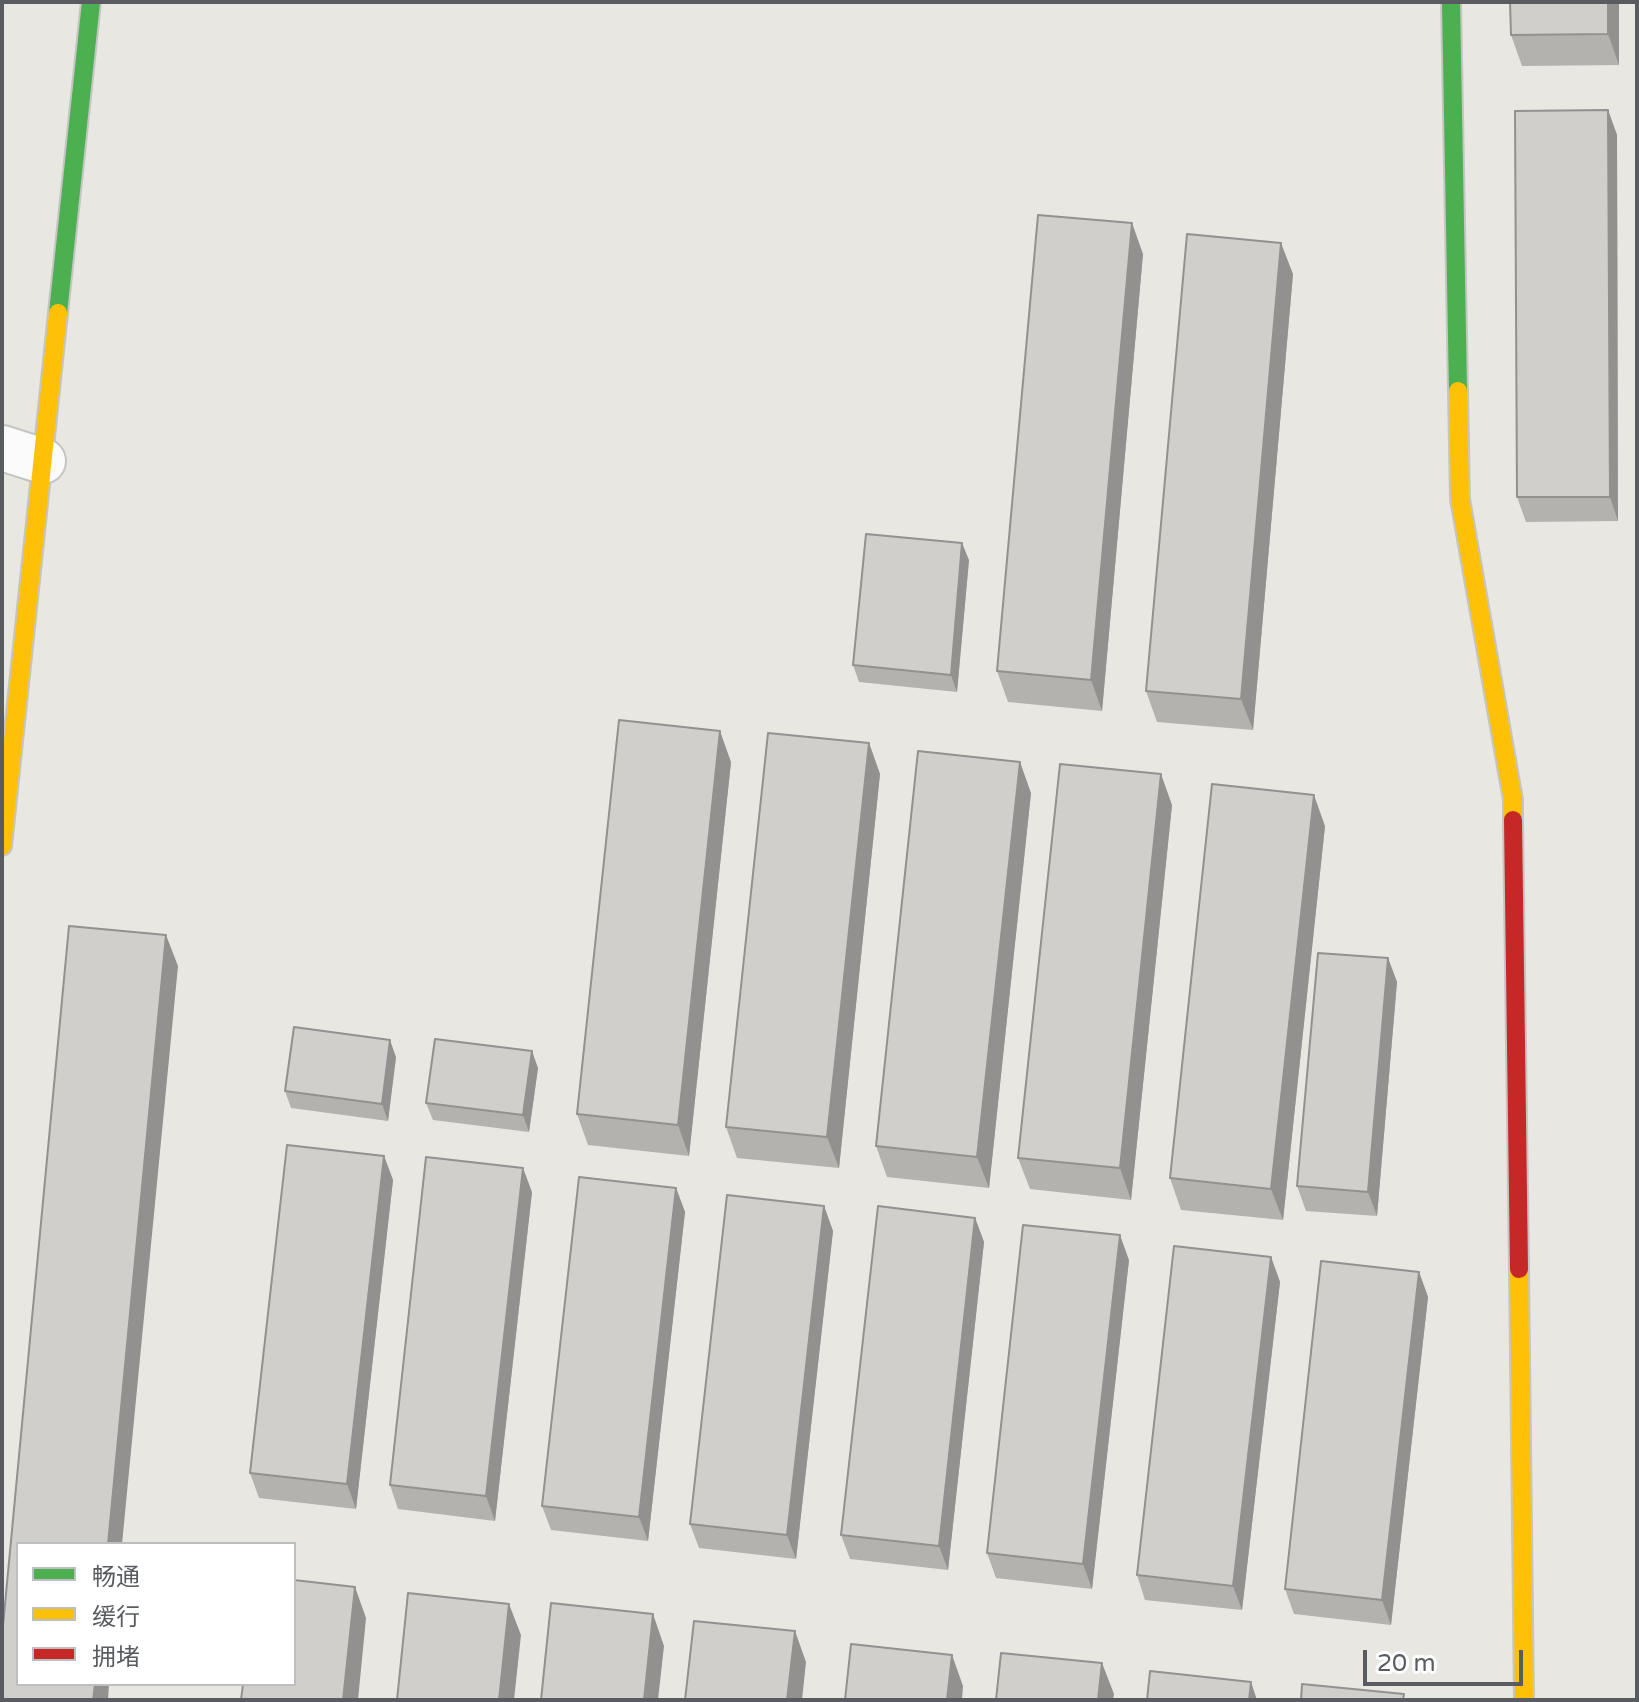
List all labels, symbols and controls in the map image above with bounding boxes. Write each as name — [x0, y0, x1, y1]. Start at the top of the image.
legend — [16, 1542, 296, 1686]
text: 畅通 — [92, 1563, 140, 1592]
text: 缓行 — [92, 1603, 140, 1632]
scale bar — [1367, 1634, 1527, 1684]
text: 拥堵 — [92, 1643, 140, 1672]
text: 20 m — [1377, 1649, 1435, 1678]

